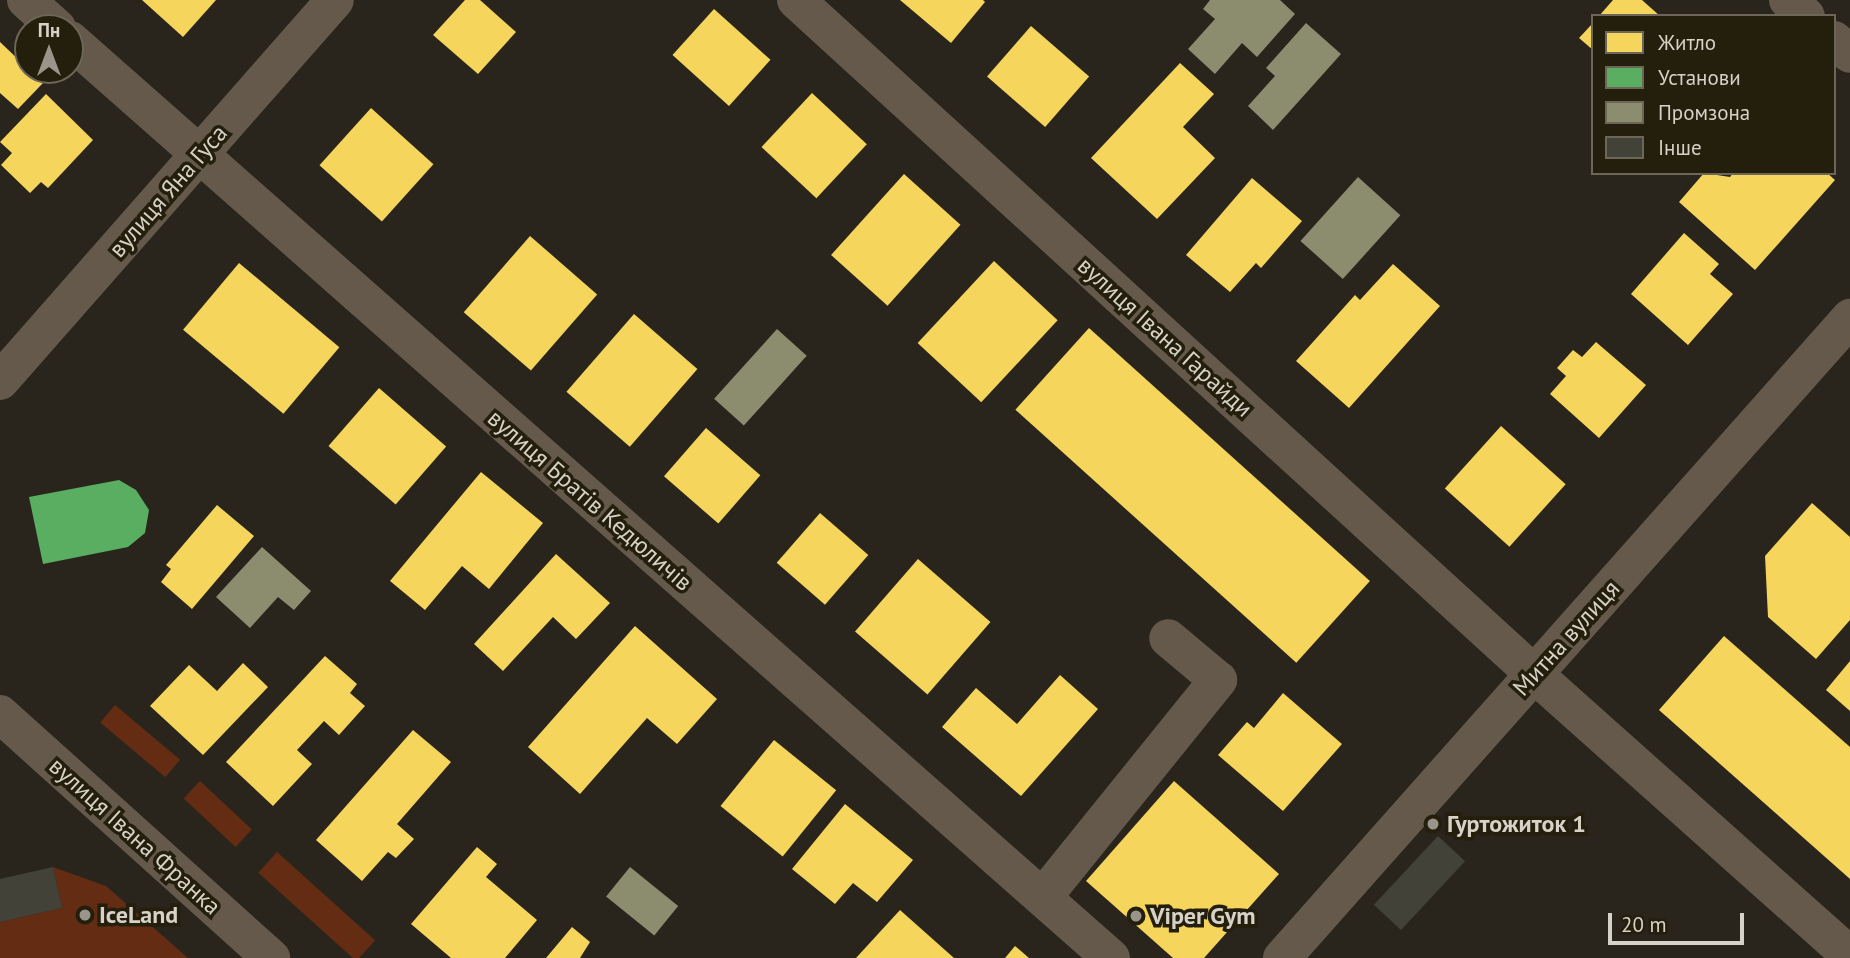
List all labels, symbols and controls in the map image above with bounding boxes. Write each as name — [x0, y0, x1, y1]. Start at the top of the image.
north arrow — [14, 14, 84, 84]
legend — [1591, 14, 1836, 175]
text: Пн — [38, 18, 60, 42]
text: Житло — [1658, 29, 1716, 56]
text: Установи — [1658, 64, 1741, 91]
text: Промзона — [1658, 99, 1750, 126]
street label: вулиця Яна Гуса — [103, 119, 233, 263]
text: Інше — [1658, 134, 1702, 161]
street label: вулиця Івана Гарайди — [1072, 251, 1258, 423]
street label: вулиця Братів Кедюличів — [482, 403, 698, 597]
street label: Митна вулиця — [1507, 574, 1625, 702]
street label: вулиця Івана Франка — [43, 751, 227, 921]
place label: Гуртожиток 1 — [1447, 810, 1586, 838]
marker: Гуртожиток 1 — [1425, 816, 1441, 832]
scale bar — [1612, 898, 1748, 942]
place label: IceLand — [99, 901, 178, 929]
place label: Viper Gym — [1150, 902, 1256, 930]
marker: IceLand — [77, 907, 93, 923]
marker: Viper Gym — [1128, 908, 1144, 924]
text: 20 m — [1621, 911, 1667, 938]

